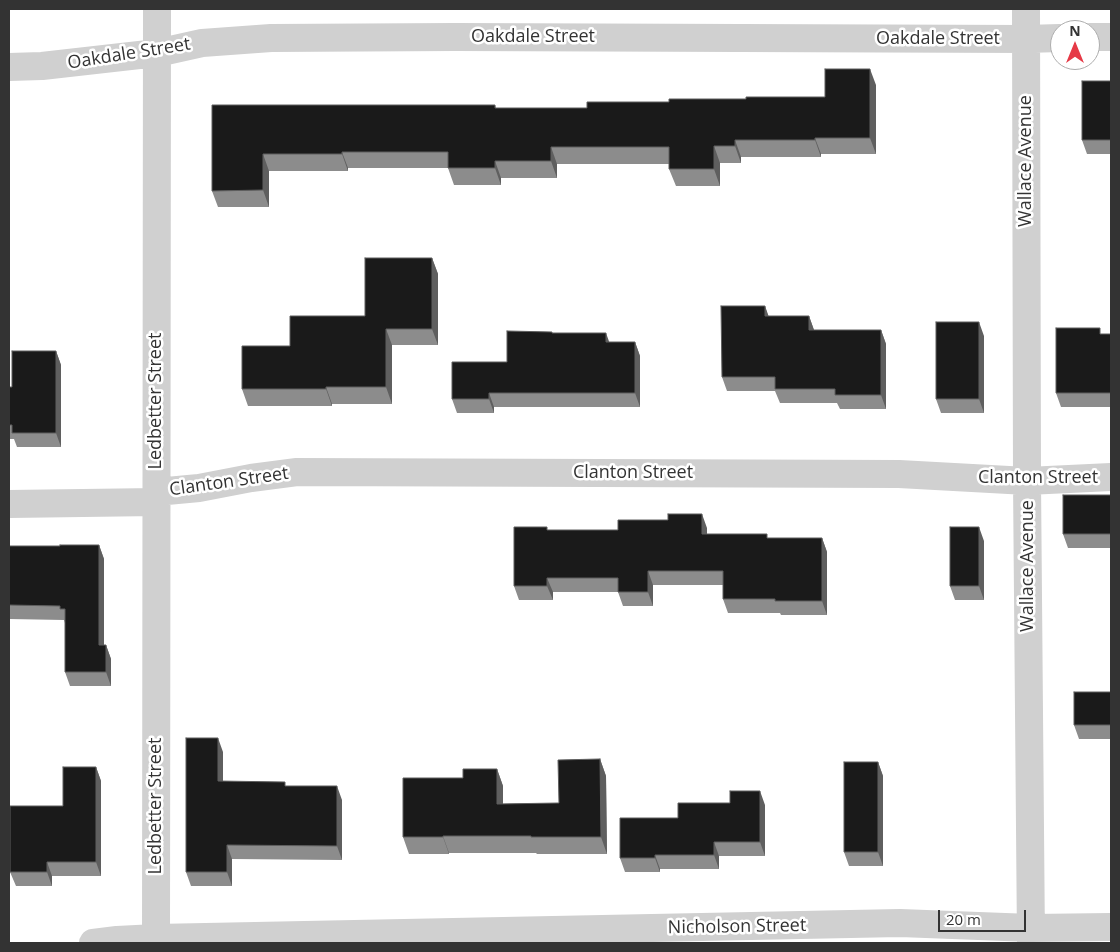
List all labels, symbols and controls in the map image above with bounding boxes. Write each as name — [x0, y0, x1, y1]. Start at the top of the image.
north arrow — [1050, 20, 1100, 70]
text: N — [1069, 21, 1081, 40]
street label: Oakdale Street — [471, 26, 595, 48]
street label: Oakdale Street — [876, 28, 1000, 50]
street label: Oakdale Street — [66, 34, 192, 74]
street label: Wallace Avenue — [1015, 95, 1037, 227]
street label: Ledbetter Street — [145, 333, 167, 469]
street label: Clanton Street — [573, 462, 693, 484]
street label: Clanton Street — [168, 463, 290, 501]
street label: Clanton Street — [978, 467, 1098, 489]
street label: Wallace Avenue — [1017, 500, 1039, 632]
street label: Ledbetter Street — [145, 738, 167, 874]
scale bar — [940, 900, 1028, 932]
text: 20 m — [946, 909, 981, 929]
street label: Nicholson Street — [668, 915, 806, 939]

